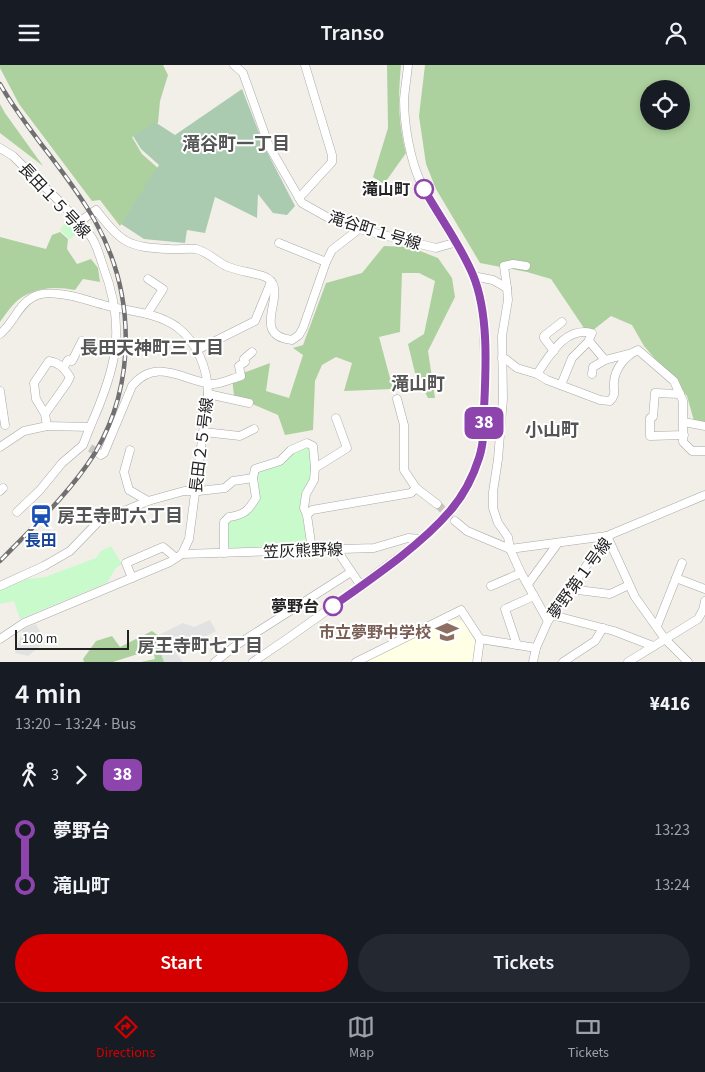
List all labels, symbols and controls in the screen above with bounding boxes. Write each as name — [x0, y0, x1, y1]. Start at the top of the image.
text: Transo — [321, 17, 384, 49]
icon: menu — [15, 19, 43, 47]
icon: person — [662, 19, 690, 47]
map controls — [640, 80, 690, 130]
button: locate — [640, 80, 690, 130]
district label: 滝谷町一丁目 — [182, 132, 290, 157]
street label: 長田１５号線 — [13, 158, 95, 243]
place label: 滝山町 — [362, 179, 410, 201]
marker: 滝山町 — [414, 179, 434, 199]
street label: 滝谷町１号線 — [326, 206, 424, 256]
district label: 長田天神町三丁目 — [80, 336, 224, 361]
district label: 滝山町 — [391, 372, 445, 397]
street label: 長田２５号線 — [185, 396, 219, 494]
line badge: 38 — [462, 407, 506, 439]
text: 38 — [474, 410, 494, 435]
district label: 小山町 — [525, 418, 579, 443]
station icon: 長田 — [28, 503, 54, 529]
district label: 房王寺町六丁目 — [57, 504, 183, 529]
place label: 長田 — [25, 530, 57, 552]
street label: 夢野第１号線 — [543, 533, 617, 624]
street label: 笠灰熊野線 — [263, 539, 343, 563]
place label: 夢野台 — [271, 596, 319, 618]
marker: 夢野台 — [323, 596, 343, 616]
school or university icon: 市立夢野中学校 — [434, 619, 460, 645]
place label: 市立夢野中学校 — [319, 622, 431, 644]
scale bar — [15, 627, 129, 650]
text: 100 m — [22, 629, 57, 649]
district label: 房王寺町七丁目 — [137, 634, 263, 659]
text: 4 min — [15, 674, 82, 714]
text: ¥416 — [650, 691, 690, 718]
text: 13:20 – 13:24 · Bus — [15, 713, 136, 735]
icon: walk — [15, 761, 43, 789]
icon: forward — [67, 761, 95, 789]
text: 38 — [113, 762, 132, 787]
text: 3 — [51, 764, 59, 786]
text: 夢野台 — [53, 818, 110, 845]
text: 13:23 — [654, 819, 690, 841]
text: 滝山町 — [53, 873, 110, 900]
text: 13:24 — [654, 874, 690, 896]
button: Start — [15, 934, 348, 992]
button: Tickets — [358, 934, 690, 992]
tab: Directions — [96, 1013, 155, 1063]
tab: Map — [347, 1013, 375, 1063]
tab: Tickets — [568, 1013, 609, 1063]

